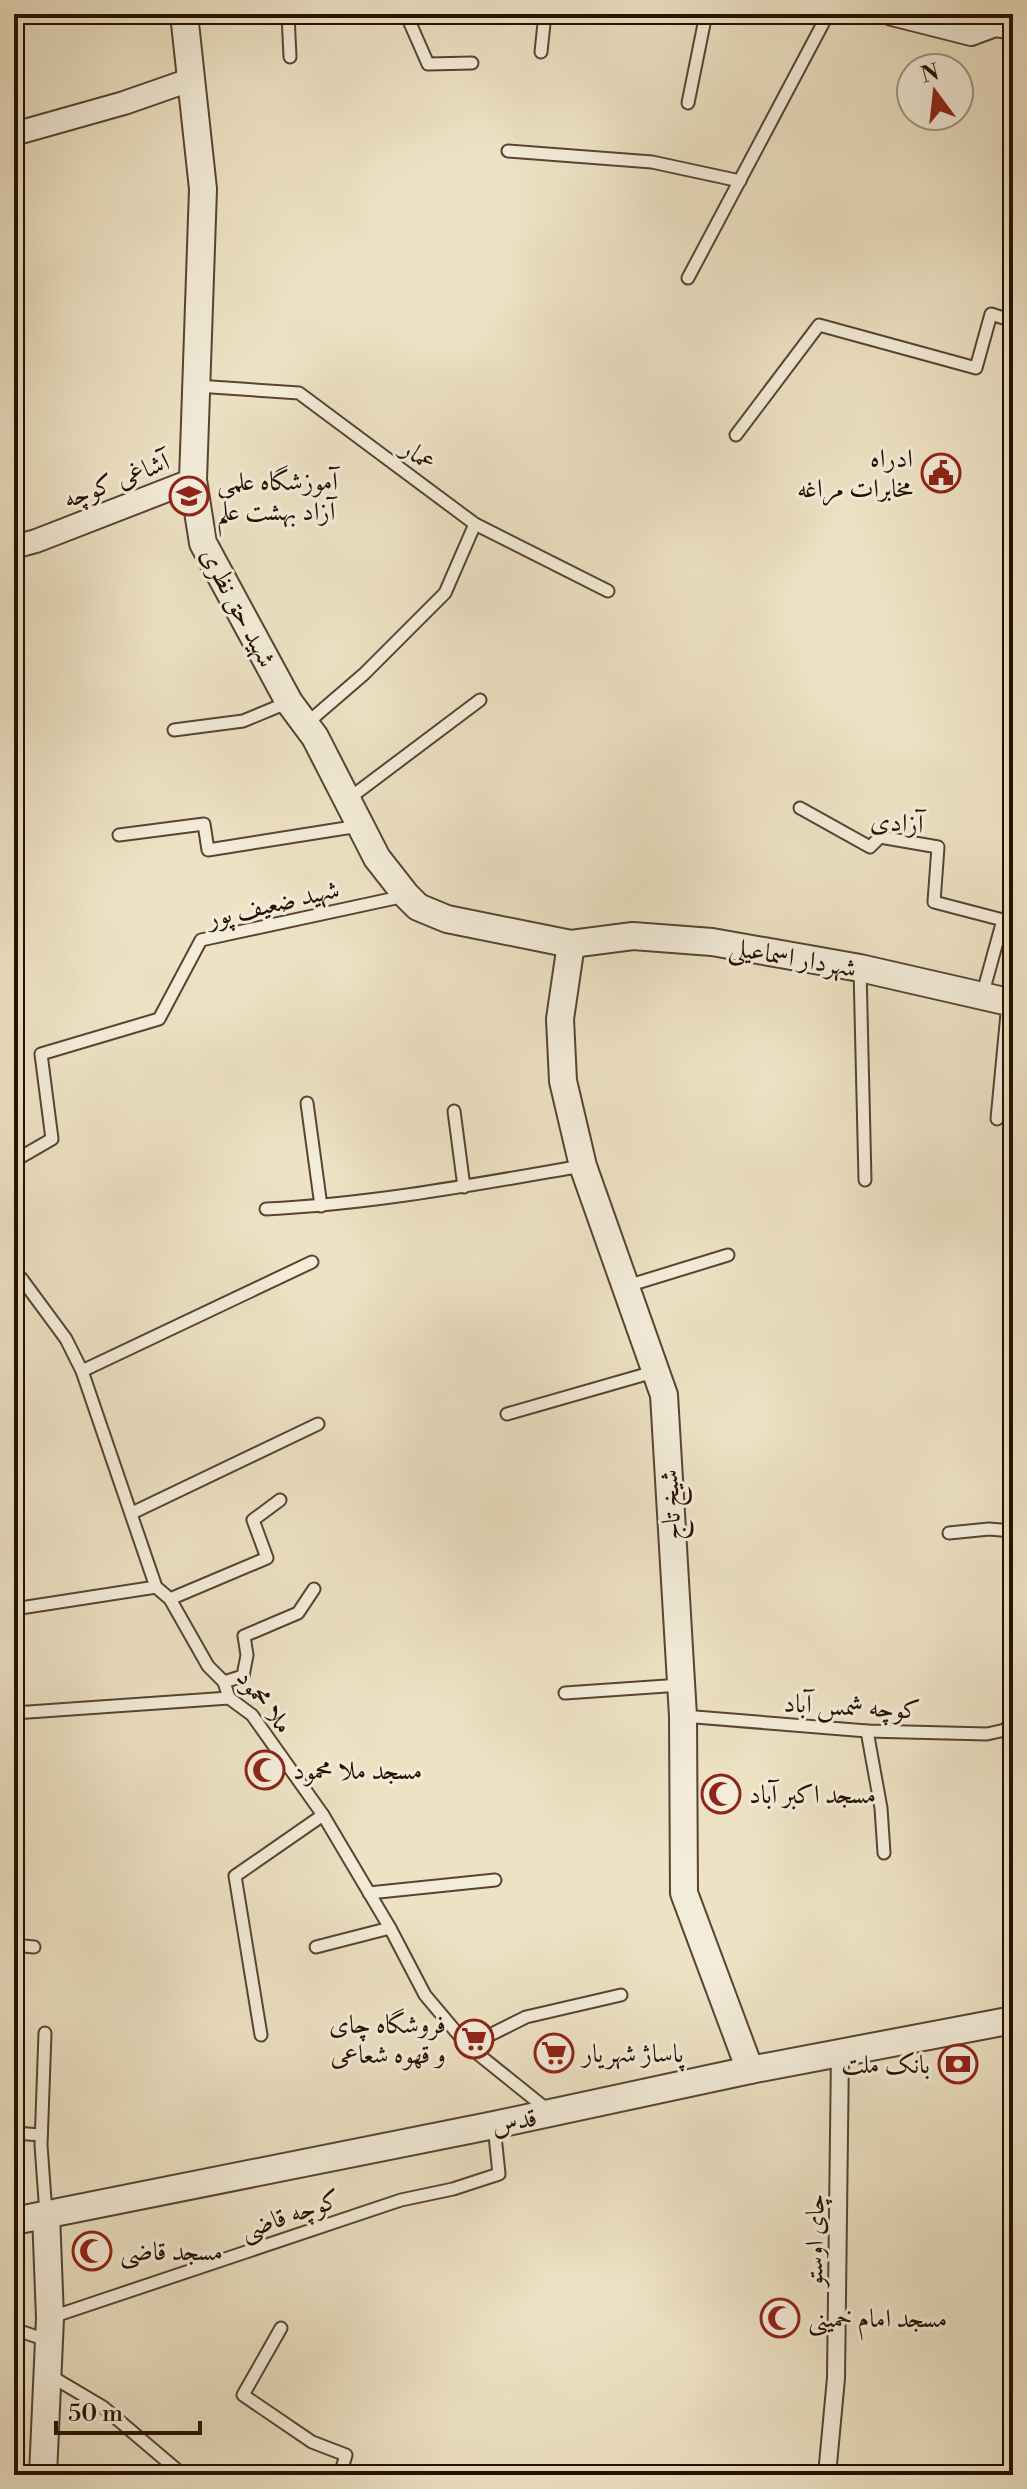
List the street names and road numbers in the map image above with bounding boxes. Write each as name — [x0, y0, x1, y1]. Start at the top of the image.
street label: عمار — [393, 431, 442, 479]
street label: آشاغی کوچه — [59, 445, 177, 517]
street label: شهید حق نظری — [193, 542, 283, 673]
street label: آزادی — [869, 805, 927, 841]
street label: شهید ضعیف پور — [201, 873, 343, 937]
street label: شهردار اسماعیلی — [726, 931, 859, 987]
street label: شیخ تاج — [653, 1468, 696, 1541]
street label: ملا محمود — [229, 1663, 299, 1740]
street label: کوچه شمس آباد — [783, 1687, 921, 1728]
street label: قدس — [489, 2102, 540, 2142]
street label: کوچه قاضی — [236, 2183, 345, 2249]
street label: چای اوستو — [798, 2193, 833, 2290]

